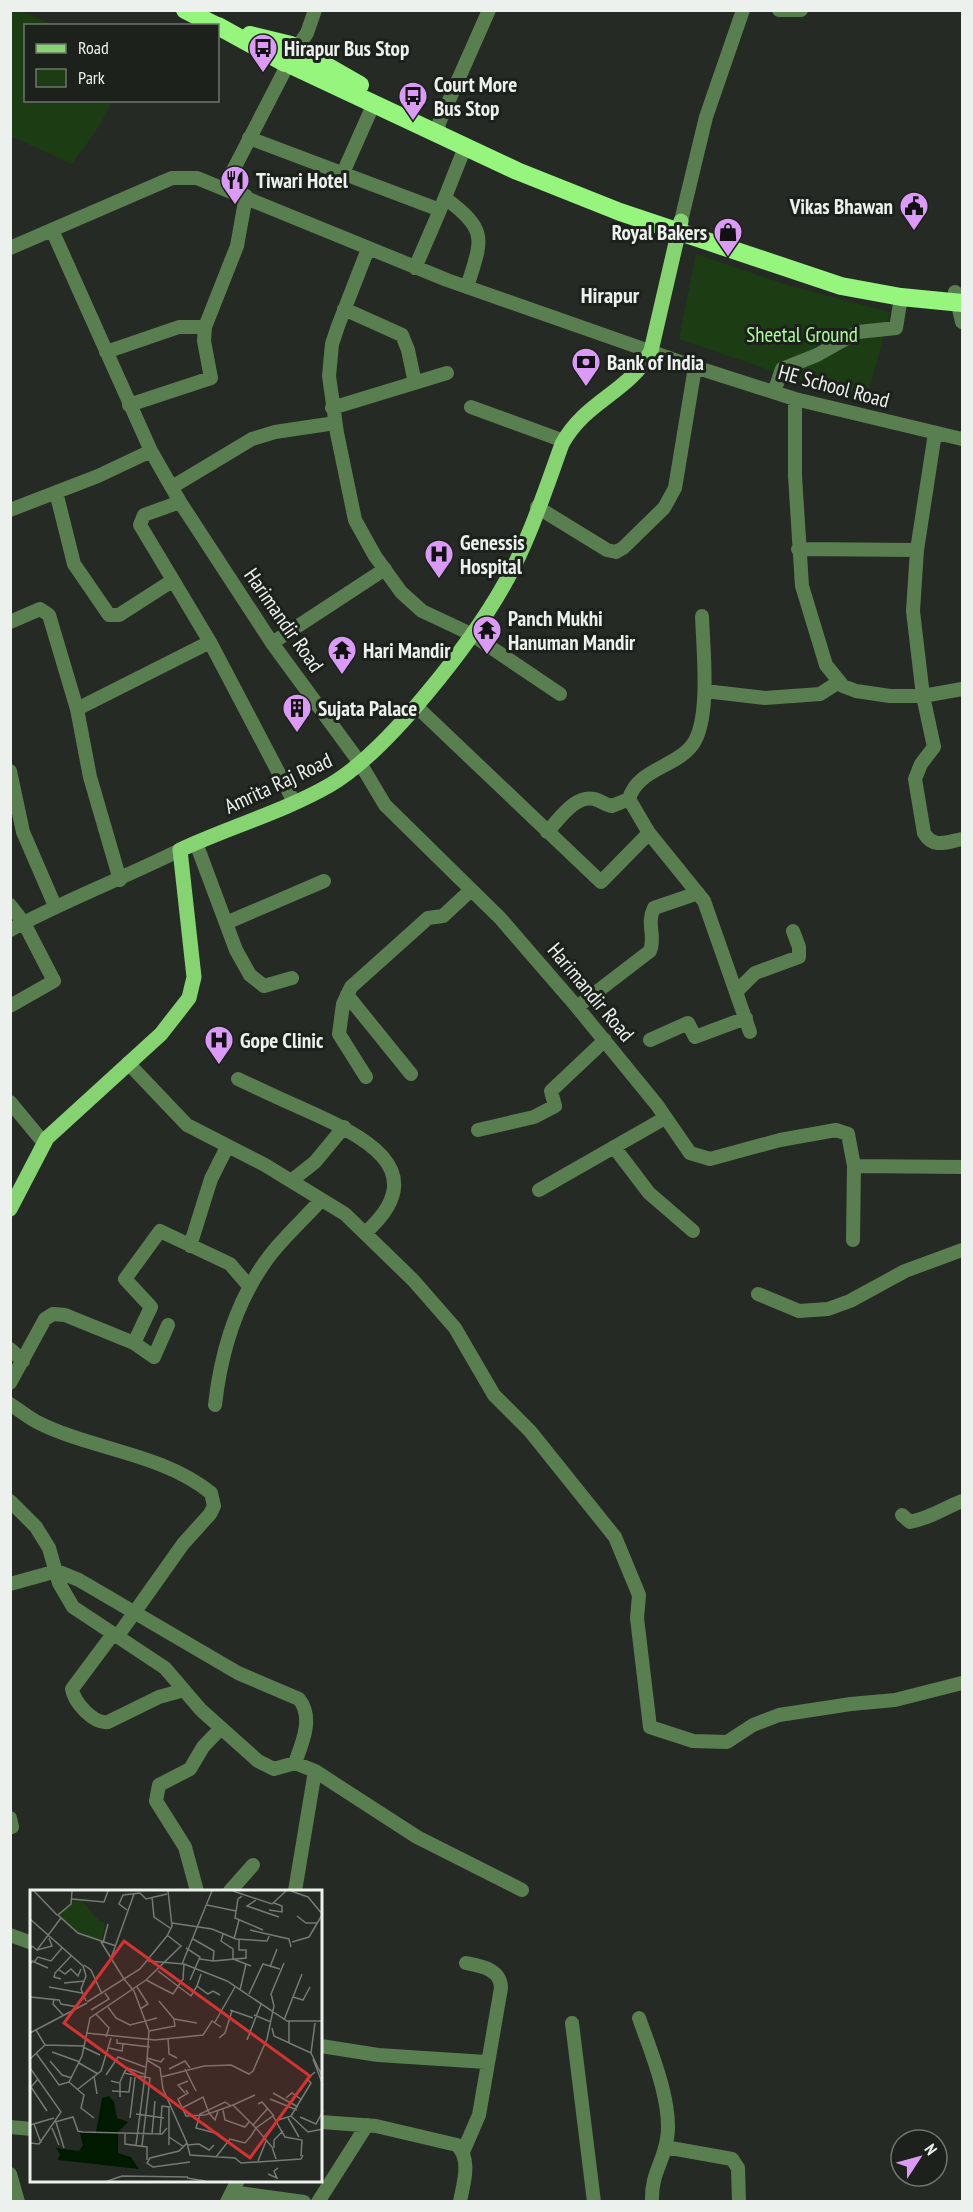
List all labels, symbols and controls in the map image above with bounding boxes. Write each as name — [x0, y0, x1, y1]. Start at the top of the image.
legend — [24, 24, 219, 102]
bus stop icon: Hirapur Bus Stop — [247, 32, 279, 74]
place label: Hirapur Bus Stop — [284, 35, 409, 62]
text: Road — [78, 36, 109, 59]
text: Park — [78, 66, 105, 89]
place label: Court More Bus Stop — [434, 71, 517, 122]
bus stop icon: Court More Bus Stop — [397, 80, 429, 122]
restaurant icon: Tiwari Hotel — [219, 164, 251, 206]
place label: Tiwari Hotel — [256, 167, 349, 194]
public building icon: Vikas Bhawan — [898, 190, 930, 232]
place label: Vikas Bhawan — [789, 193, 893, 220]
shop icon: Royal Bakers — [712, 216, 744, 258]
place label: Royal Bakers — [612, 219, 707, 246]
district label: Hirapur — [581, 281, 640, 309]
park label: Sheetal Ground — [746, 321, 858, 348]
bank icon: Bank of India — [570, 346, 602, 388]
place label: Bank of India — [607, 349, 704, 376]
street label: HE School Road — [776, 358, 892, 414]
place label: Genessis Hospital — [460, 529, 525, 580]
hospital icon: Genessis Hospital — [423, 538, 455, 580]
street label: Harimandir Road — [238, 563, 330, 677]
place label: Panch Mukhi Hanuman Mandir — [508, 605, 636, 656]
temple icon: Panch Mukhi Hanuman Mandir — [471, 614, 503, 656]
temple icon: Hari Mandir — [326, 634, 358, 676]
place label: Hari Mandir — [363, 637, 451, 664]
building icon: Sujata Palace — [281, 692, 313, 734]
place label: Sujata Palace — [318, 695, 417, 722]
street label: Amrita Raj Road — [220, 746, 336, 820]
street label: Harimandir Road — [542, 937, 640, 1047]
hospital icon: Gope Clinic — [203, 1024, 235, 1066]
place label: Gope Clinic — [240, 1027, 324, 1054]
inset map — [30, 1890, 322, 2182]
north arrow — [889, 2128, 949, 2188]
text: N — [921, 2140, 942, 2159]

